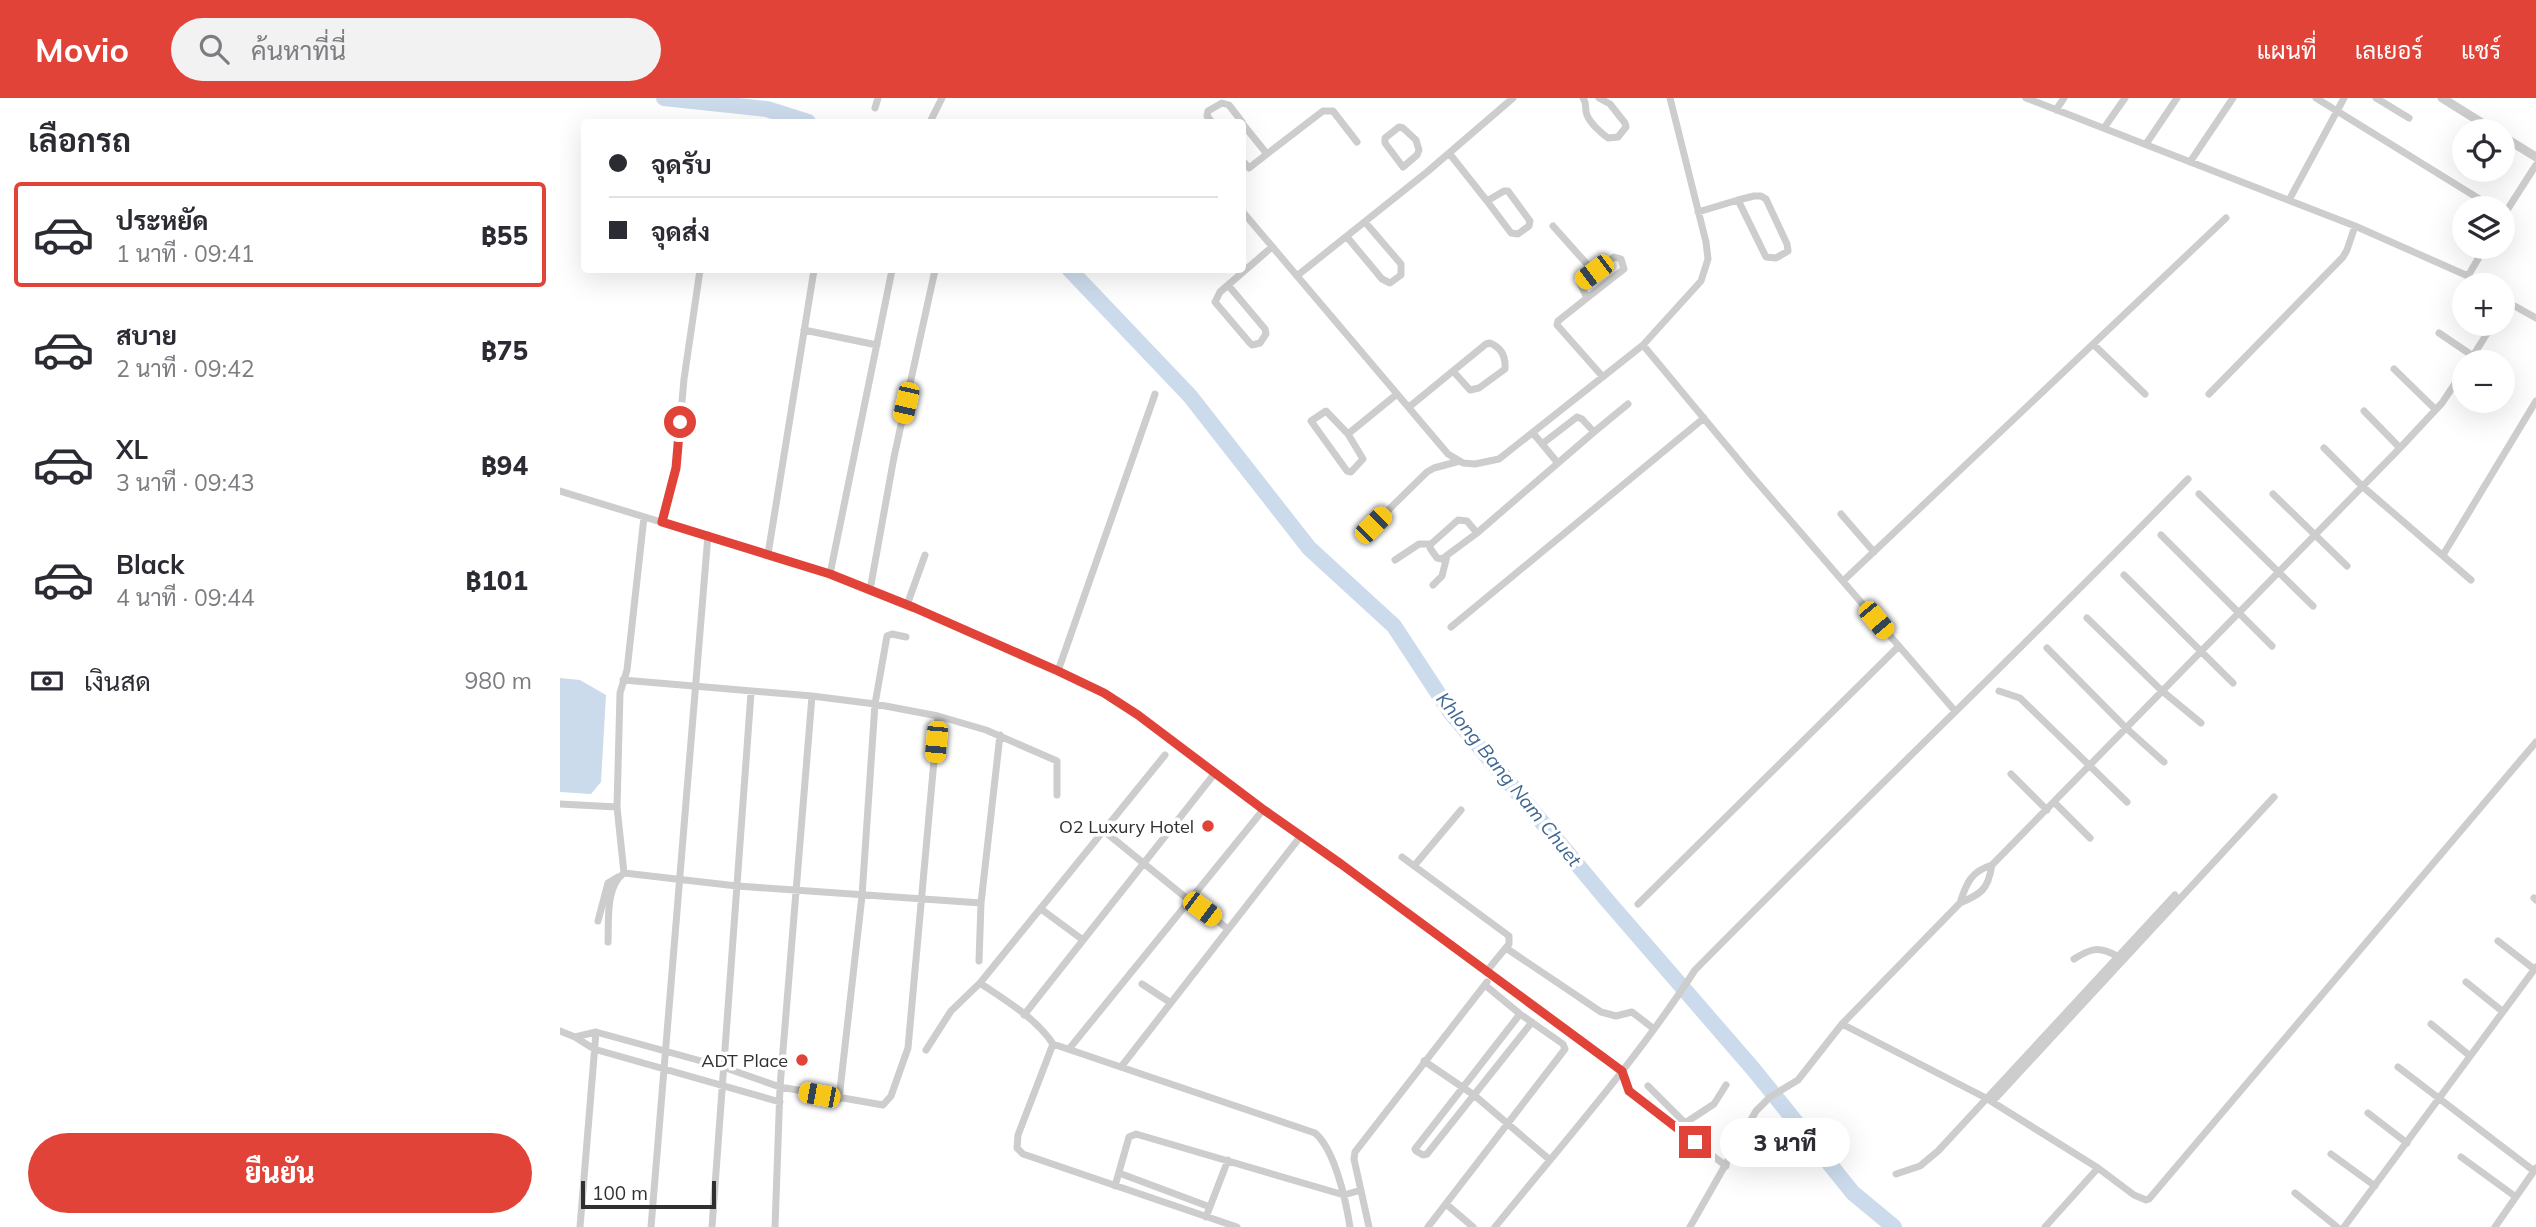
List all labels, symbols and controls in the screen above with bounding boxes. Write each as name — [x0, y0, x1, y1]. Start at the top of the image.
search box — [171, 18, 661, 81]
text: Movio — [35, 29, 129, 70]
icon: search — [195, 30, 233, 68]
text: ค้นหาที่นี่ — [251, 34, 346, 67]
text: แผนที่ — [2257, 35, 2317, 65]
text: เลเยอร์ — [2355, 35, 2423, 65]
text: แชร์ — [2461, 35, 2501, 65]
map controls — [2452, 119, 2515, 413]
button: locate — [2452, 119, 2515, 182]
text: เลือกรถ — [28, 120, 131, 160]
text: จุดรับ — [651, 148, 712, 181]
button: layers — [2452, 196, 2515, 259]
icon: car — [32, 203, 95, 266]
text: ประหยัด — [116, 204, 209, 237]
text: จุดส่ง — [651, 215, 710, 248]
text: ฿55 — [481, 219, 528, 252]
text: 1 นาที · 09:41 — [116, 239, 254, 268]
car — [1571, 251, 1618, 293]
button: + — [2452, 273, 2515, 336]
icon: car — [32, 318, 95, 381]
text: สบาย — [116, 319, 177, 352]
text: ฿75 — [481, 334, 528, 367]
button: − — [2452, 350, 2515, 413]
text: 2 นาที · 09:42 — [116, 354, 254, 383]
car — [892, 380, 921, 426]
route start — [664, 406, 696, 438]
icon: car — [32, 433, 95, 496]
text: XL — [116, 433, 148, 466]
text: ฿94 — [481, 449, 528, 482]
text: 3 นาที · 09:43 — [116, 468, 254, 497]
car — [1351, 503, 1396, 547]
icon: car — [32, 548, 95, 611]
text: Black — [116, 548, 184, 581]
text: ฿101 — [465, 564, 528, 597]
text: 4 นาที · 09:44 — [116, 583, 254, 612]
car — [1855, 597, 1898, 643]
icon: cash — [28, 662, 66, 700]
text: เงินสด — [84, 665, 151, 698]
text: 980 m — [464, 666, 532, 695]
water label: Khlong Bang Nam Chuet — [1431, 687, 1588, 872]
car — [924, 720, 949, 764]
place label: O2 Luxury Hotel — [1059, 815, 1194, 838]
marker: O2 Luxury Hotel — [1200, 818, 1216, 834]
car — [1179, 888, 1226, 930]
place label: ADT Place — [701, 1049, 788, 1072]
marker: ADT Place — [794, 1052, 810, 1068]
car — [797, 1081, 842, 1109]
callout: 3 นาที — [1720, 1118, 1849, 1166]
route end — [1679, 1126, 1711, 1158]
text: 3 นาที — [1754, 1128, 1817, 1157]
button: ยืนยัน — [28, 1133, 532, 1213]
scale bar — [581, 1178, 716, 1210]
text: 100 m — [592, 1181, 648, 1205]

